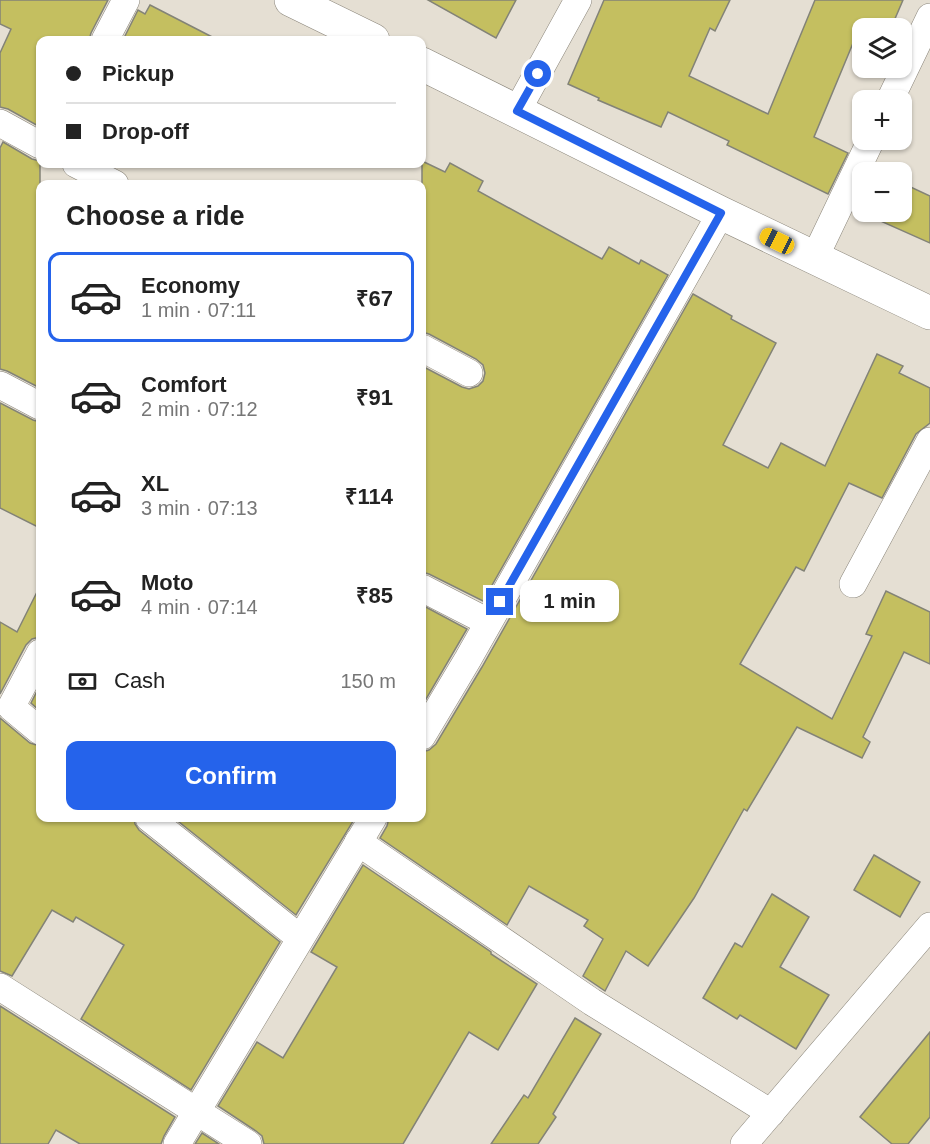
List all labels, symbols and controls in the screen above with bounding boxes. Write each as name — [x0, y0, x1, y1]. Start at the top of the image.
map controls — [852, 18, 912, 222]
button: layers — [852, 18, 912, 78]
route start — [524, 60, 551, 87]
text: Pickup — [102, 61, 174, 86]
button: + — [852, 90, 912, 150]
text: Drop-off — [102, 119, 189, 144]
button: − — [852, 162, 912, 222]
text: Choose a ride — [66, 201, 245, 231]
car — [757, 225, 797, 257]
icon: car — [69, 270, 123, 324]
text: Economy — [141, 273, 240, 298]
text: ₹67 — [356, 286, 393, 311]
text: 1 min · 07:11 — [141, 299, 256, 321]
icon: car — [69, 369, 123, 423]
text: Comfort — [141, 372, 227, 397]
text: ₹91 — [356, 385, 393, 410]
text: 2 min · 07:12 — [141, 398, 258, 420]
icon: car — [69, 468, 123, 522]
text: XL — [141, 471, 169, 496]
text: ₹114 — [345, 484, 393, 509]
text: 3 min · 07:13 — [141, 497, 258, 519]
icon: car — [69, 567, 123, 621]
text: Moto — [141, 570, 194, 595]
callout: 1 min — [521, 581, 620, 623]
text: ₹85 — [356, 583, 393, 608]
route end — [486, 588, 513, 615]
text: 1 min — [543, 590, 596, 612]
text: 4 min · 07:14 — [141, 596, 258, 618]
icon: cash — [66, 665, 99, 698]
text: Cash — [114, 668, 165, 693]
text: 150 m — [340, 670, 396, 692]
button: Confirm — [66, 741, 396, 810]

